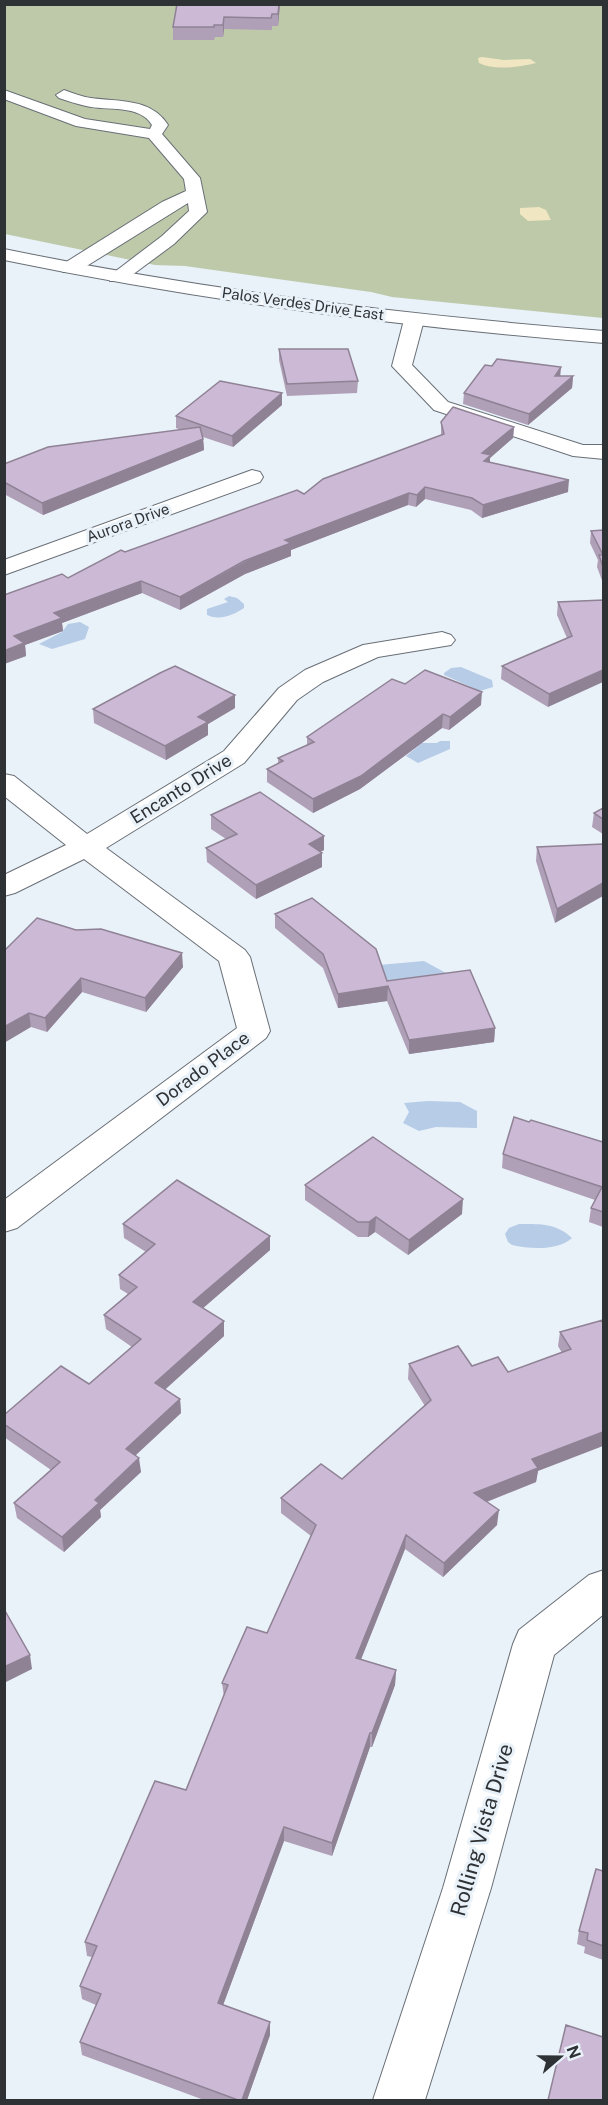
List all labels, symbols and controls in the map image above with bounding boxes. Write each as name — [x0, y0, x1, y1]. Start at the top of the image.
street label: Palos Verdes Drive East — [221, 284, 385, 323]
street label: Aurora Drive — [84, 500, 172, 545]
street label: Encanto Drive — [126, 749, 235, 828]
street label: Dorado Place — [152, 1027, 253, 1110]
street label: Rolling Vista Drive — [445, 1741, 518, 1919]
north arrow — [530, 2027, 590, 2087]
text: N — [563, 2043, 585, 2061]

